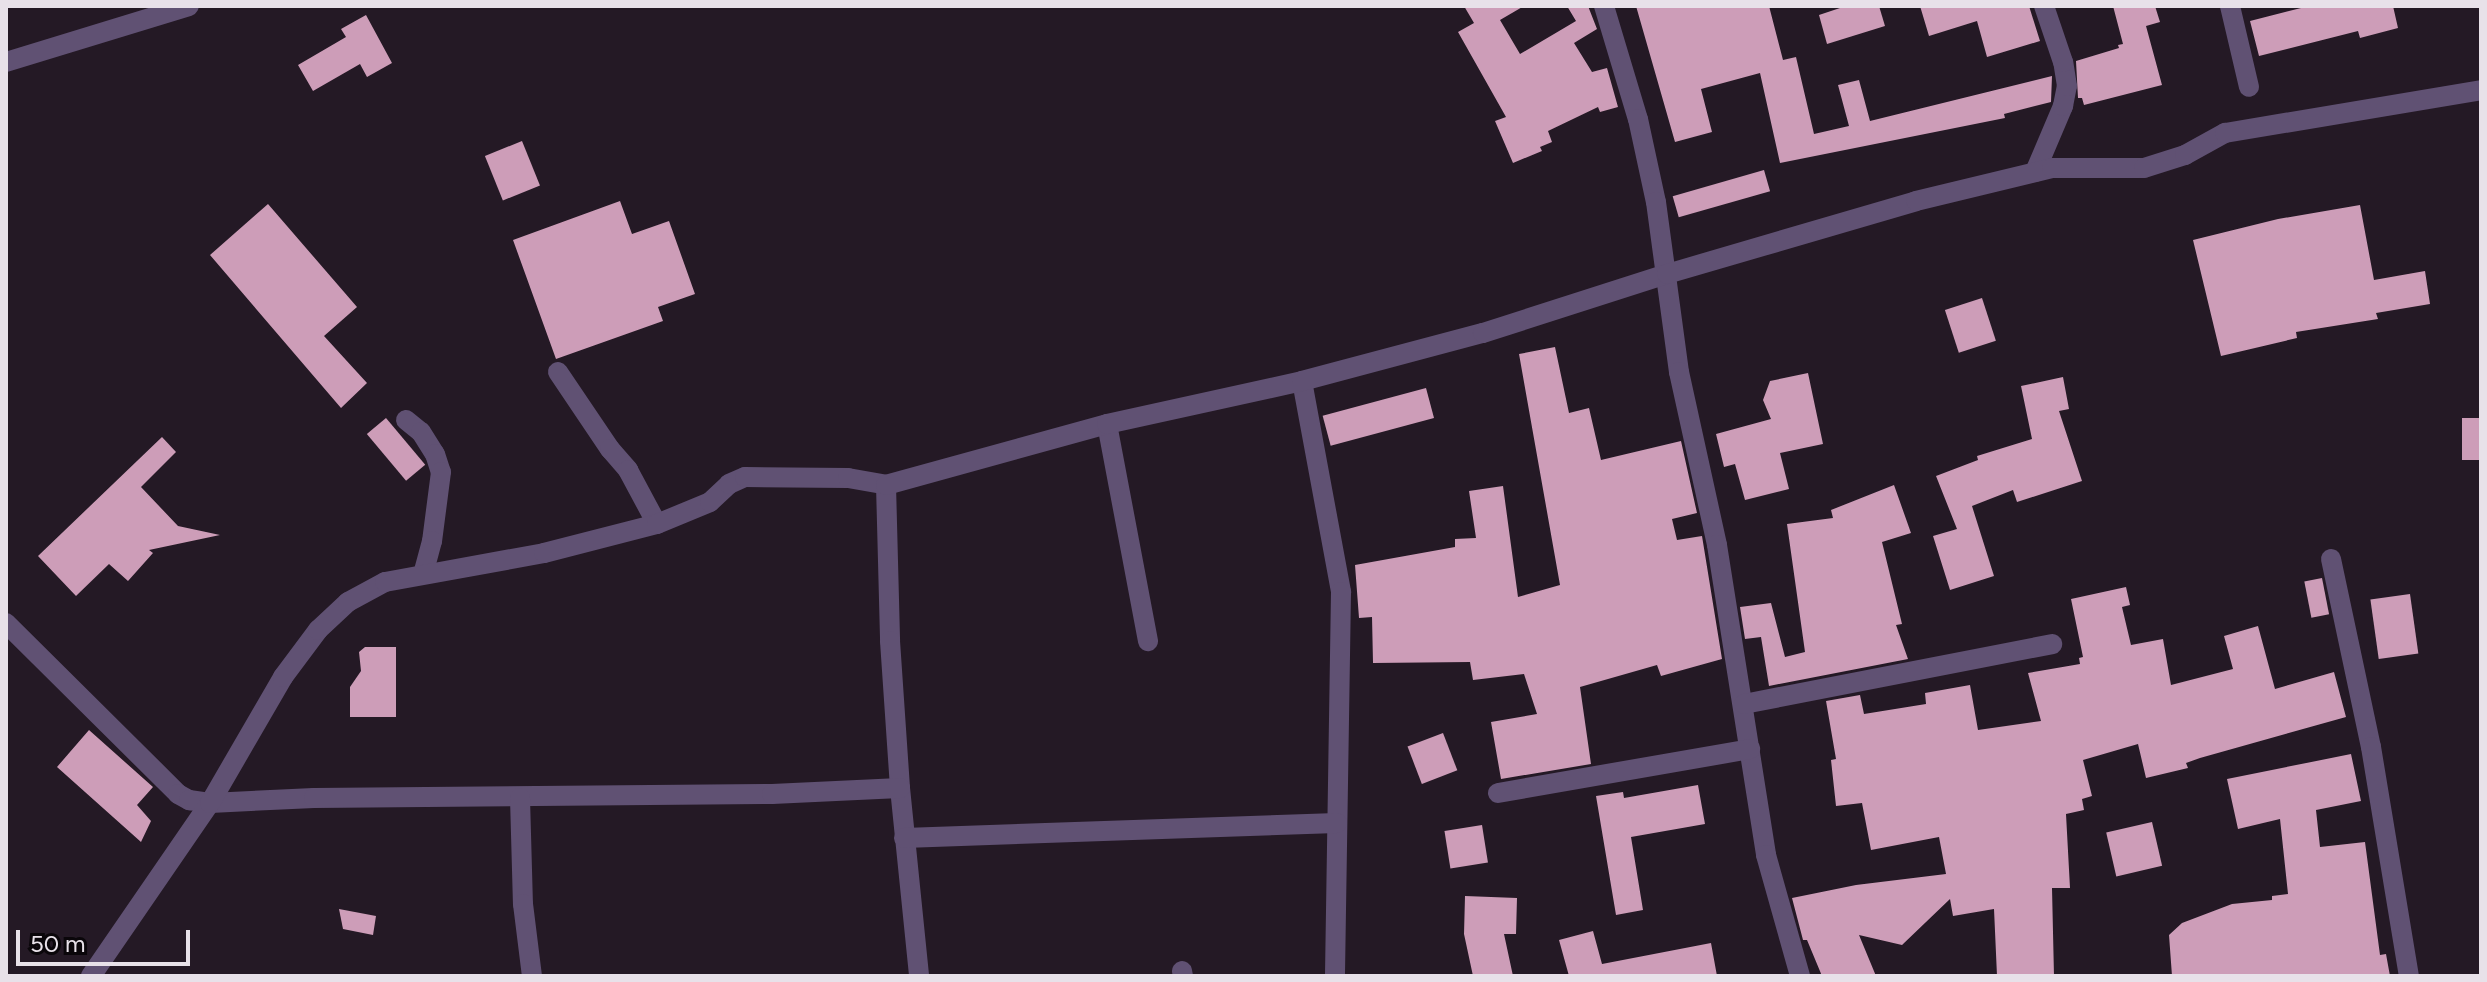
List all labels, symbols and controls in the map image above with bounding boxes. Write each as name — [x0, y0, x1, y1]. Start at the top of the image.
scale bar — [20, 914, 194, 964]
text: 50 m — [30, 929, 86, 958]

